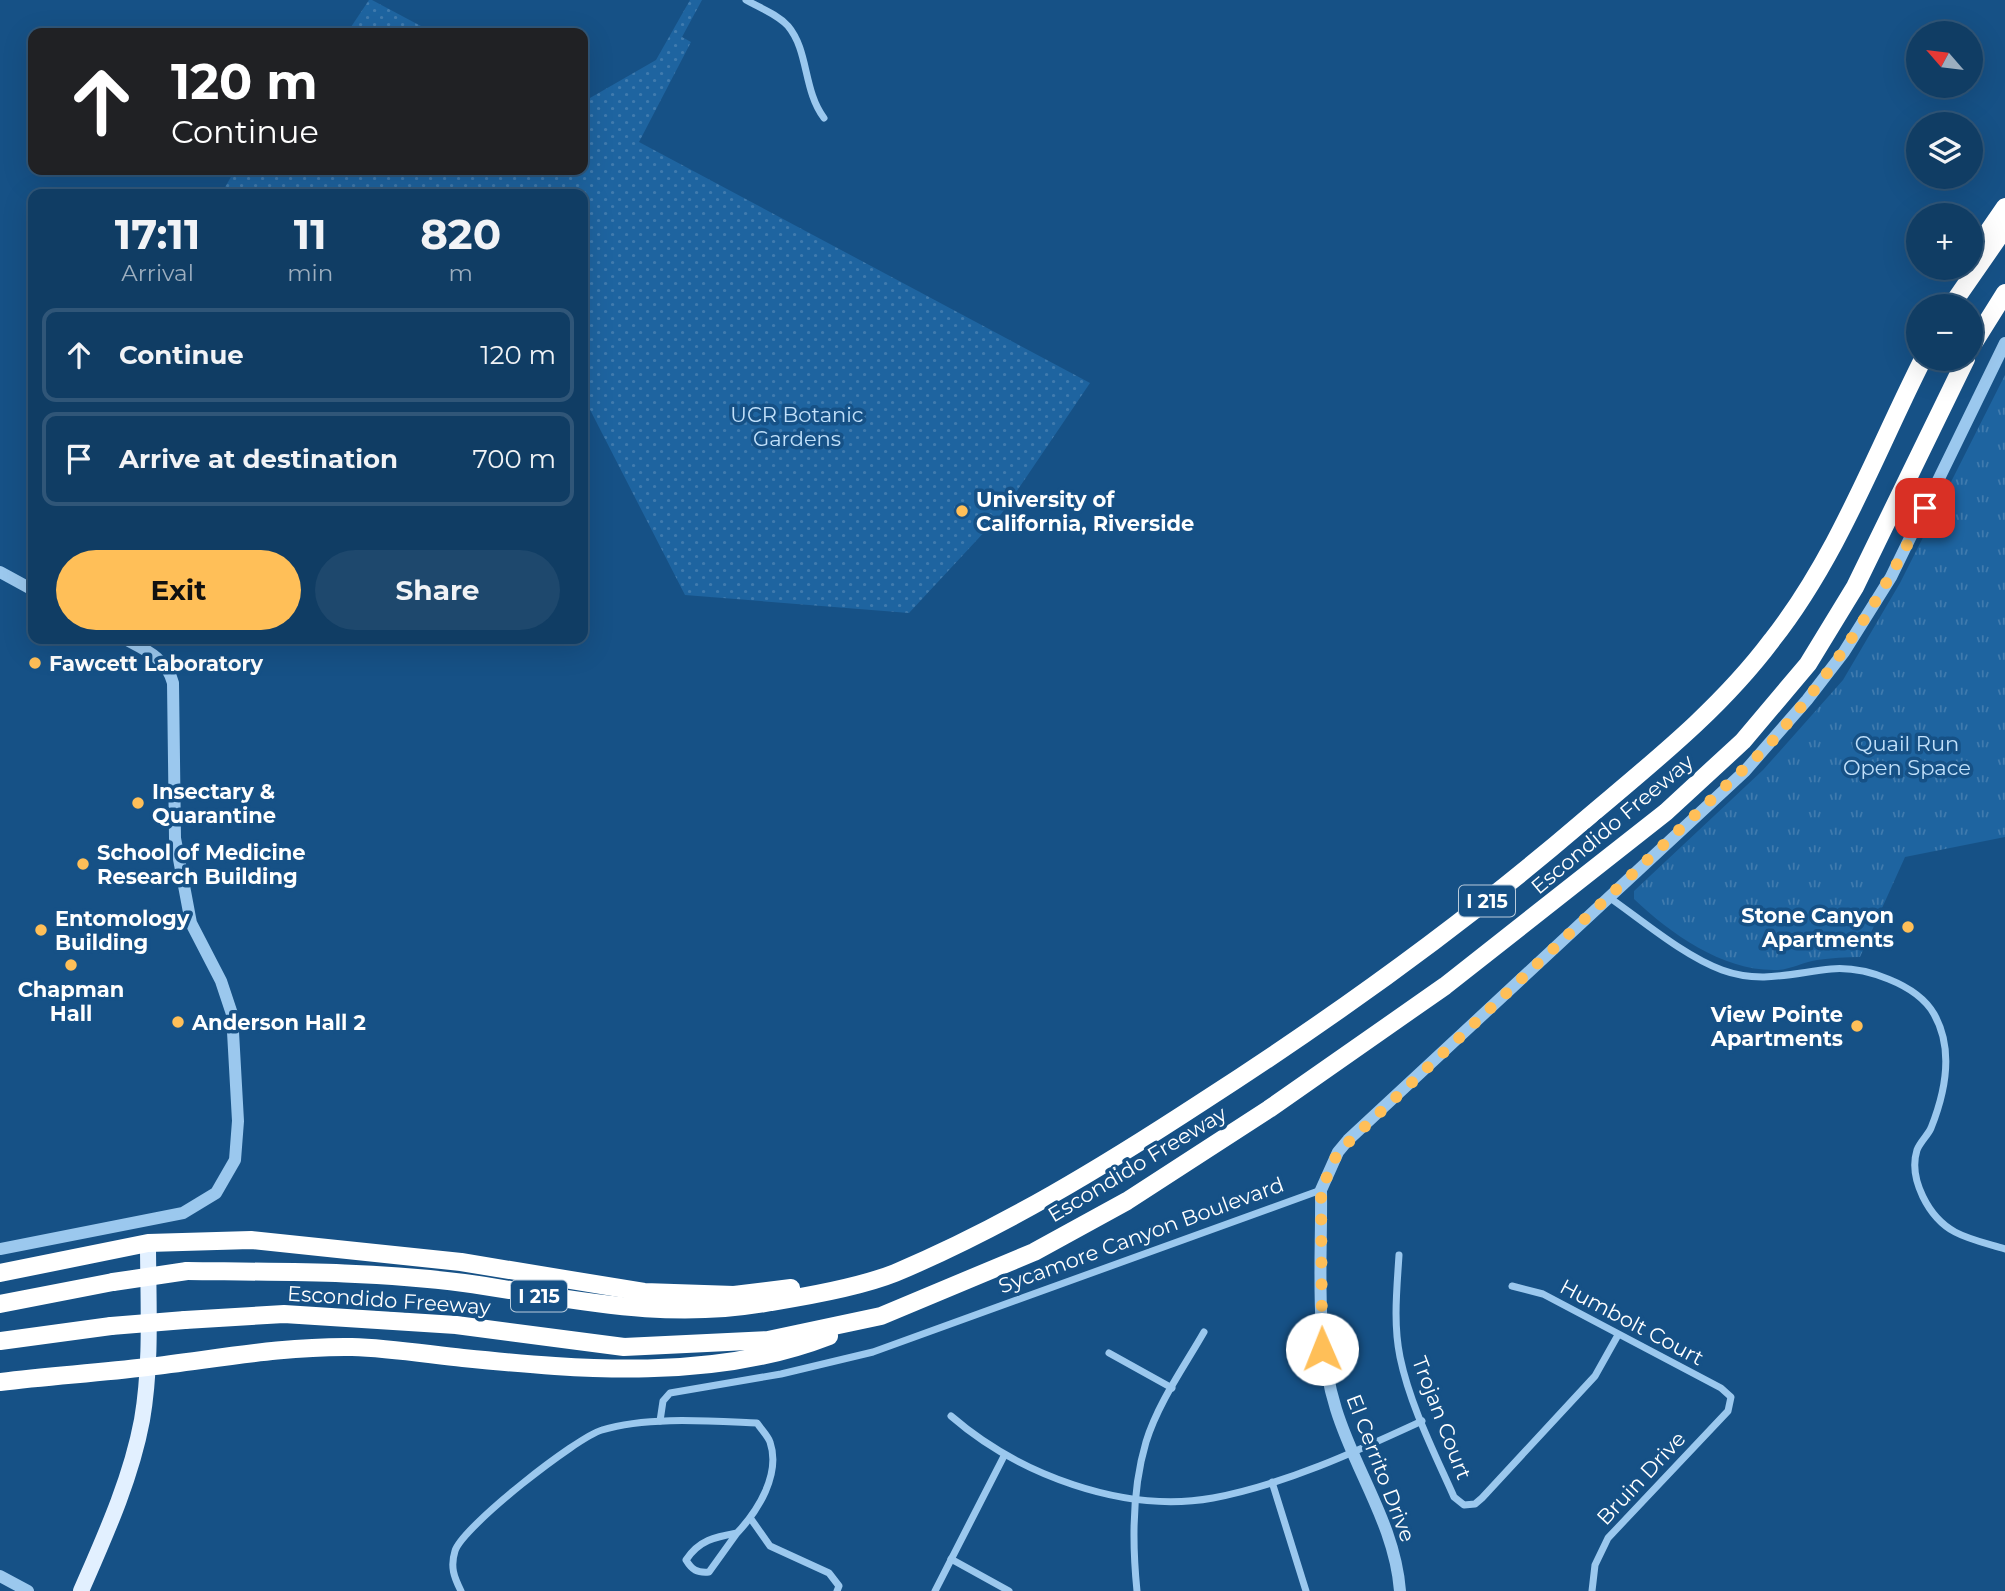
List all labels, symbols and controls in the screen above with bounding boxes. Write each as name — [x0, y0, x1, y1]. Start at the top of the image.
north arrow — [1906, 21, 1983, 98]
map controls — [1906, 21, 1983, 371]
text: 120 m — [171, 52, 318, 111]
icon: ahead — [56, 56, 147, 147]
text: Continue — [171, 112, 319, 151]
button: layers — [1906, 112, 1983, 189]
button: + — [1906, 203, 1983, 280]
text: 17:11 — [115, 208, 200, 260]
text: 11 — [294, 208, 327, 260]
text: 820 — [420, 208, 501, 260]
text: Arrival — [121, 259, 194, 287]
text: min — [287, 259, 333, 287]
text: m — [448, 259, 473, 287]
button: − — [1906, 294, 1983, 371]
icon: ahead — [60, 336, 98, 374]
text: Continue — [119, 339, 244, 371]
text: 120 m — [480, 339, 556, 371]
park label: UCR Botanic Gardens — [730, 402, 864, 451]
icon: arrive — [60, 440, 98, 478]
text: Arrive at destination — [119, 443, 398, 475]
text: 700 m — [472, 443, 556, 475]
pin — [1895, 478, 1955, 538]
place label: University of California, Riverside — [976, 487, 1194, 536]
icon: arrive — [1906, 489, 1944, 527]
marker: University of California, Riverside — [954, 503, 970, 519]
button: Exit — [56, 550, 301, 630]
button: Share — [315, 550, 560, 630]
place label: Fawcett Laboratory — [49, 651, 263, 676]
marker: Fawcett Laboratory — [27, 655, 43, 671]
park label: Quail Run Open Space — [1843, 731, 1971, 780]
street label: Escondido Freeway — [1526, 749, 1699, 899]
place label: Insectary & Quarantine — [152, 779, 276, 828]
marker: Insectary & Quarantine — [130, 795, 146, 811]
place label: School of Medicine Research Building — [97, 840, 306, 889]
marker: School of Medicine Research Building — [75, 856, 91, 872]
road number: I 215 — [1459, 886, 1515, 917]
place label: Stone Canyon Apartments — [1741, 903, 1894, 952]
place label: Entomology Building — [55, 906, 190, 955]
marker: Stone Canyon Apartments — [1900, 919, 1916, 935]
marker: Entomology Building — [33, 922, 49, 938]
marker: Chapman Hall — [63, 957, 79, 973]
place label: Chapman Hall — [18, 977, 124, 1026]
place label: View Pointe Apartments — [1710, 1002, 1843, 1051]
place label: Anderson Hall 2 — [191, 1010, 366, 1035]
marker: Anderson Hall 2 — [170, 1014, 186, 1030]
marker: View Pointe Apartments — [1849, 1018, 1865, 1034]
street label: Escondido Freeway — [1043, 1101, 1231, 1227]
street label: Sycamore Canyon Boulevard — [995, 1172, 1287, 1298]
street label: Humbolt Court — [1556, 1274, 1708, 1370]
street label: Escondido Freeway — [287, 1280, 492, 1320]
road number: I 215 — [511, 1280, 567, 1312]
position arrow — [1285, 1312, 1359, 1386]
street label: Trojan Court — [1407, 1353, 1477, 1483]
street label: El Cerrito Drive — [1341, 1391, 1421, 1545]
street label: Bruin Drive — [1591, 1426, 1691, 1530]

